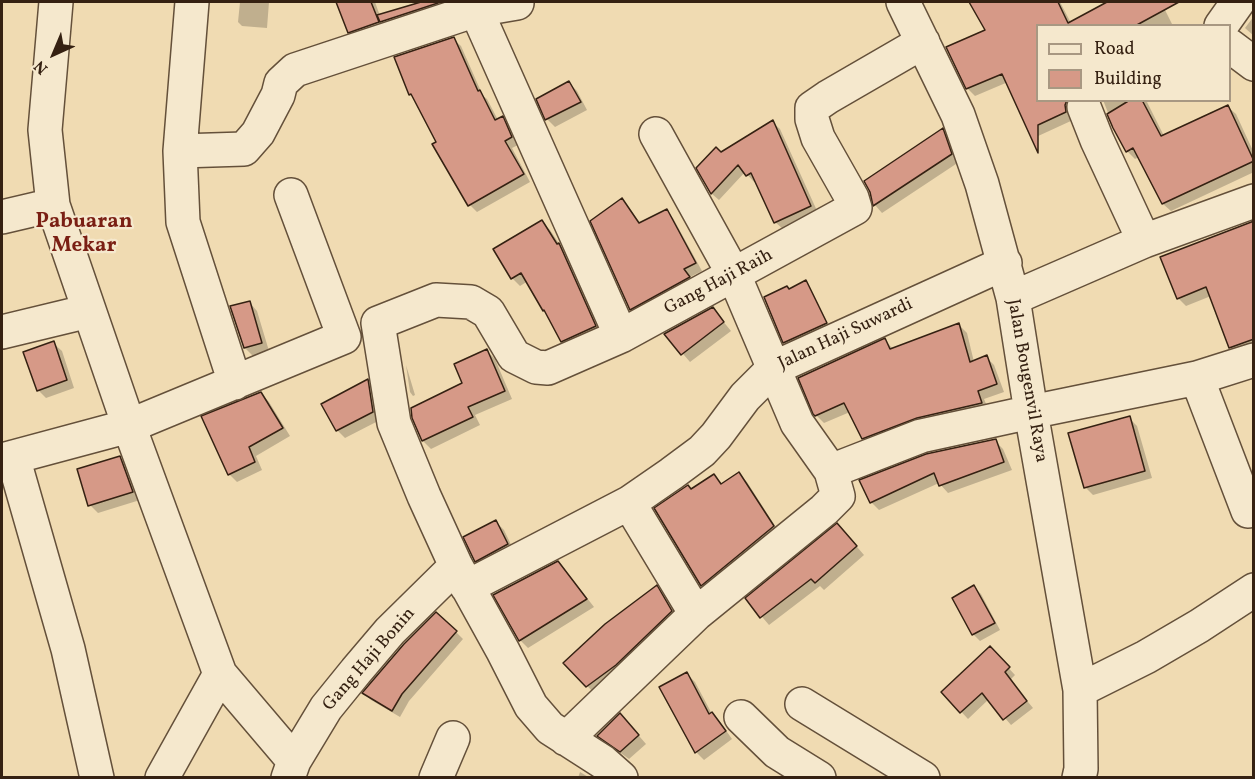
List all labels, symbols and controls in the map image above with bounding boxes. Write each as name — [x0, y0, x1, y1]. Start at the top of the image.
north arrow — [24, 24, 84, 84]
legend — [1036, 24, 1231, 102]
text: Road — [1094, 37, 1135, 62]
text: N — [30, 55, 53, 79]
text: Building — [1094, 67, 1162, 92]
district label: Pabuaran Mekar — [35, 210, 133, 260]
street label: Gang Haji Raih — [661, 245, 777, 321]
street label: Jalan Haji Suwardi — [775, 294, 917, 376]
street label: Jalan Bougenvil Raya — [1001, 298, 1051, 464]
street label: Gang Haji Bonin — [319, 604, 421, 716]

